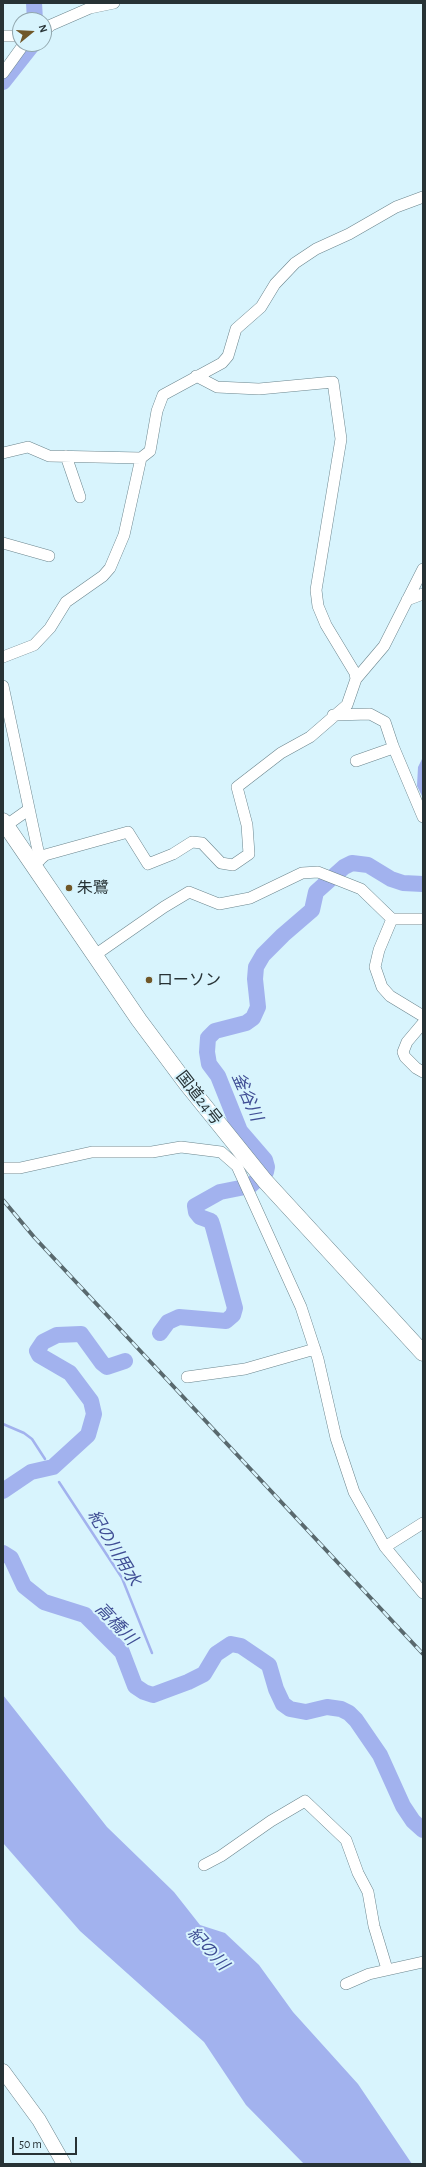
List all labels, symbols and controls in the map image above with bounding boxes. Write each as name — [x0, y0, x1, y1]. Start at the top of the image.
north arrow — [12, 12, 52, 52]
text: N — [37, 23, 49, 34]
place label: 朱鷺 — [77, 878, 109, 898]
marker: 朱鷺 — [64, 883, 74, 893]
place label: ローソン — [157, 970, 221, 990]
marker: ローソン — [144, 975, 154, 985]
street label: 国道24号 — [172, 1067, 226, 1129]
water label: 釜谷川 — [227, 1070, 267, 1124]
water label: 紀の川用水 — [83, 1506, 145, 1590]
water label: 高橋川 — [91, 1599, 141, 1649]
water label: 紀の川 — [183, 1923, 233, 1975]
scale bar — [14, 2129, 79, 2155]
text: 50 m — [19, 2138, 42, 2150]

